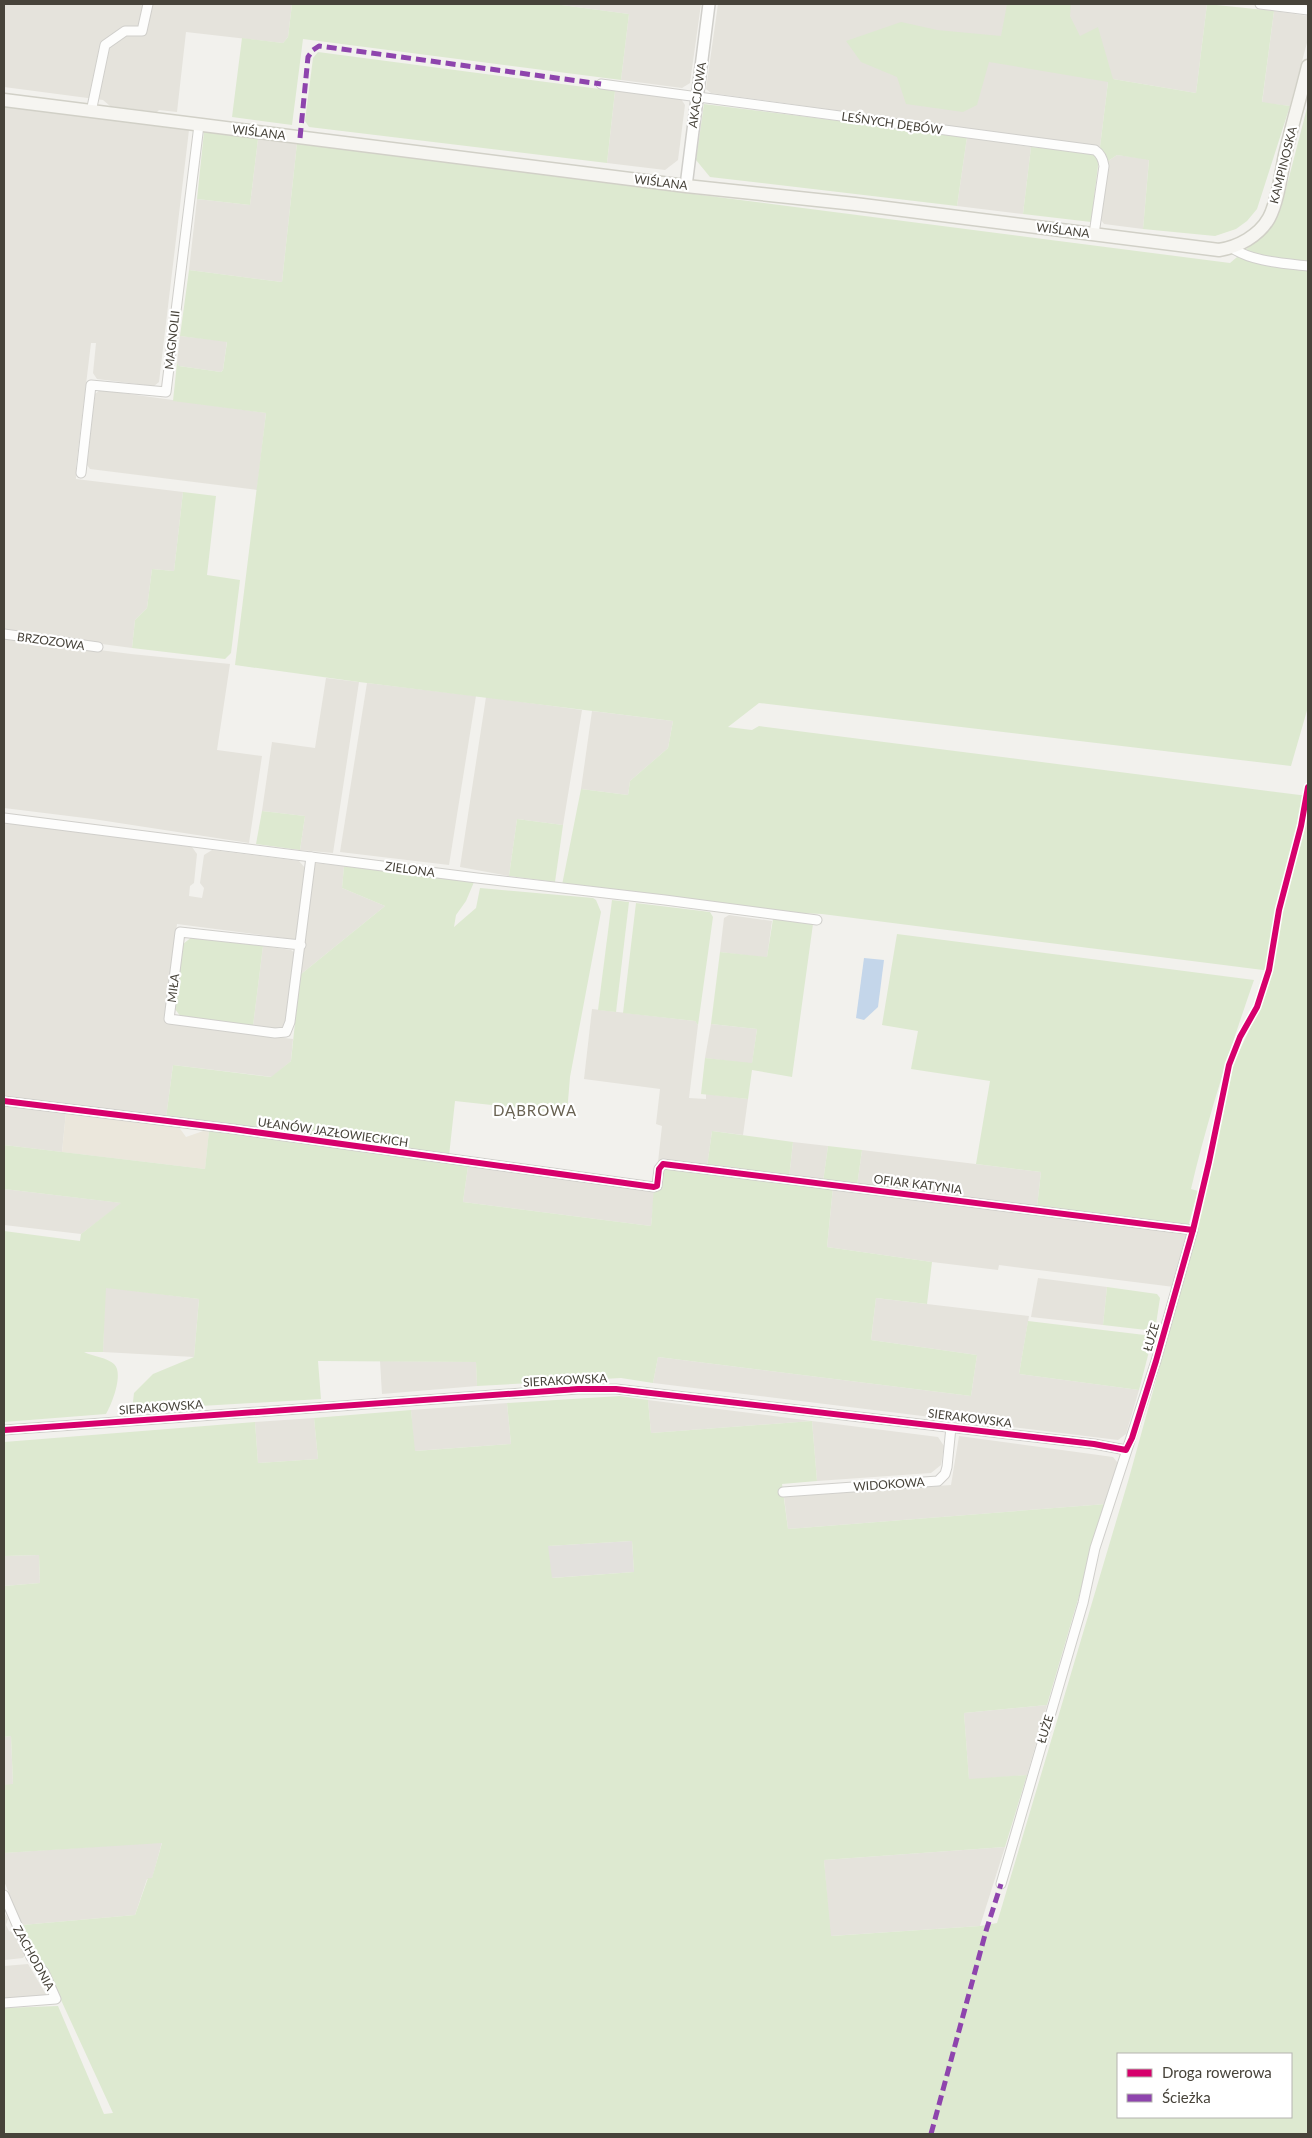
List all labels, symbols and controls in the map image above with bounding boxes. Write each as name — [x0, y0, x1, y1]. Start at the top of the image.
street label: AKACJOWA — [685, 60, 709, 129]
street label: LEŚNYCH DĘBÓW — [841, 108, 944, 138]
street label: WIŚLANA — [231, 121, 288, 143]
street label: KAMPINOSKA — [1266, 124, 1300, 205]
street label: WIŚLANA — [633, 171, 690, 193]
street label: WIŚLANA — [1035, 219, 1092, 241]
street label: MAGNOLII — [161, 310, 183, 370]
street label: BRZOZOWA — [16, 629, 87, 653]
street label: ZIELONA — [384, 858, 437, 880]
street label: MIŁA — [164, 972, 182, 1003]
district label: DĄBROWA — [493, 1101, 577, 1119]
street label: UŁANÓW JAZŁOWIECKICH — [257, 1114, 409, 1150]
street label: OFIAR KATYNIA — [873, 1171, 964, 1197]
street label: ŁUŻE — [1140, 1321, 1162, 1353]
street label: SIERAKOWSKA — [523, 1370, 608, 1390]
street label: SIERAKOWSKA — [118, 1397, 204, 1417]
street label: SIERAKOWSKA — [927, 1405, 1014, 1431]
street label: WIDOKOWA — [853, 1474, 926, 1494]
street label: ŁUŻE — [1034, 1713, 1056, 1745]
street label: ZACHODNIA — [10, 1923, 58, 1994]
legend — [1117, 2053, 1292, 2118]
text: Droga rowerowa — [1162, 2063, 1272, 2081]
text: Ścieżka — [1162, 2088, 1211, 2106]

